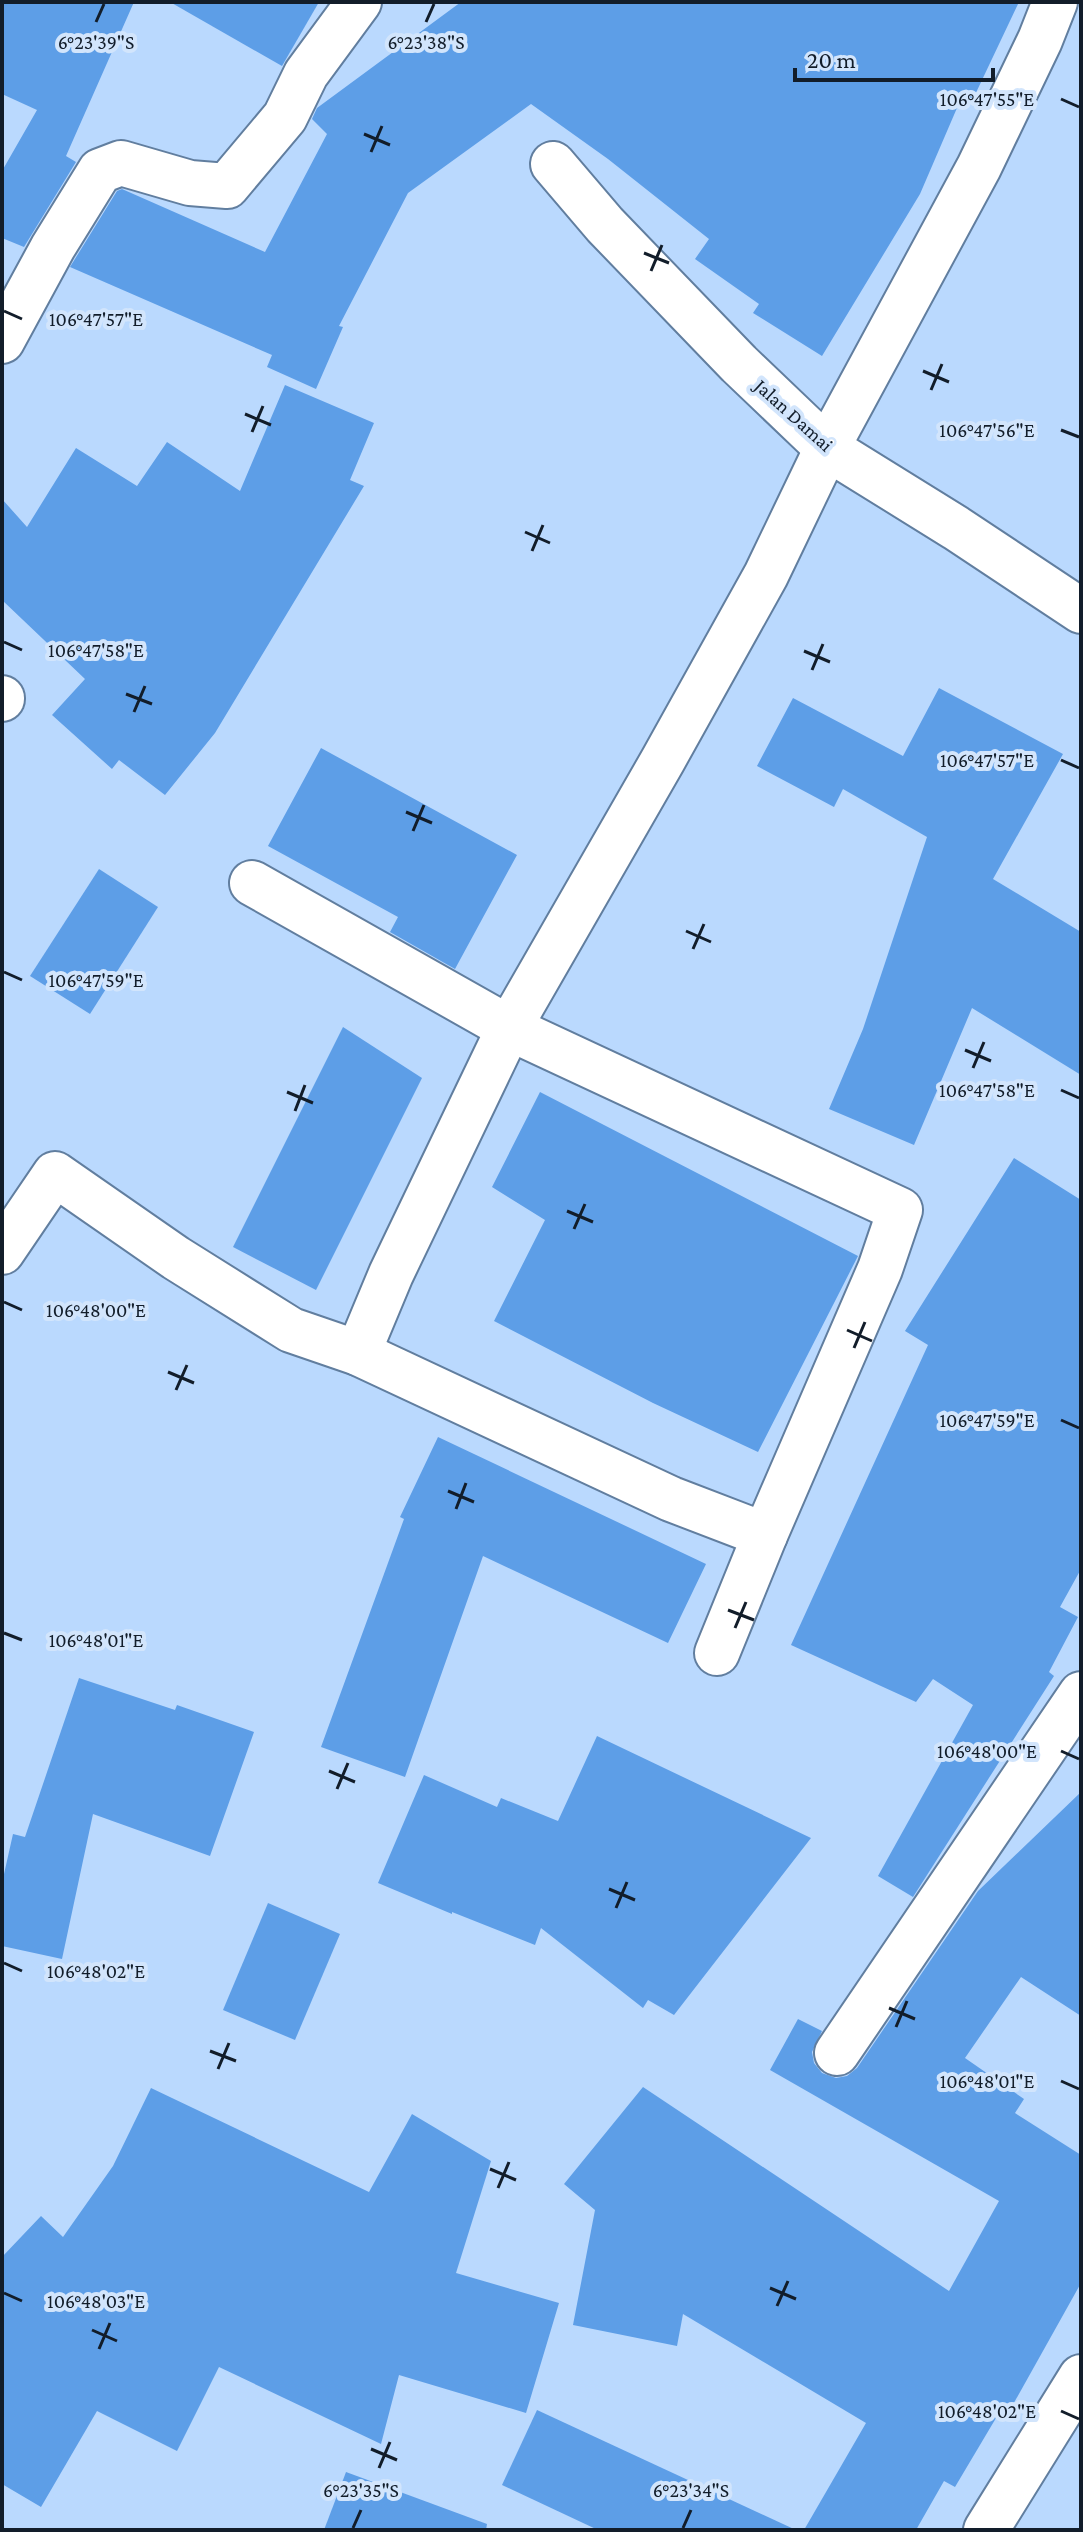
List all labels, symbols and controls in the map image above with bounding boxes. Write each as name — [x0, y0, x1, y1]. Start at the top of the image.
text: 6°23'39"S — [58, 31, 134, 53]
text: 6°23'38"S — [387, 31, 465, 53]
scale bar — [795, 32, 993, 82]
text: 20 m — [807, 46, 856, 73]
text: 106°47'55"E — [940, 88, 1034, 110]
text: 106°47'57"E — [49, 308, 143, 330]
street label: Jalan Damai — [748, 373, 838, 456]
text: 106°47'56"E — [939, 419, 1035, 441]
text: 106°47'58"E — [48, 639, 144, 661]
text: 106°47'57"E — [940, 749, 1034, 771]
text: 106°47'59"E — [48, 969, 144, 991]
text: 106°47'58"E — [939, 1079, 1035, 1101]
text: 106°48'00"E — [46, 1299, 146, 1321]
text: 106°47'59"E — [939, 1409, 1035, 1431]
text: 106°48'01"E — [49, 1629, 143, 1651]
text: 106°48'00"E — [937, 1740, 1037, 1762]
text: 106°48'02"E — [47, 1960, 145, 1982]
text: 106°48'01"E — [940, 2070, 1034, 2092]
text: 106°48'03"E — [47, 2290, 145, 2312]
text: 106°48'02"E — [938, 2400, 1036, 2422]
text: 6°23'35"S — [323, 2479, 399, 2501]
text: 6°23'34"S — [653, 2479, 729, 2501]

